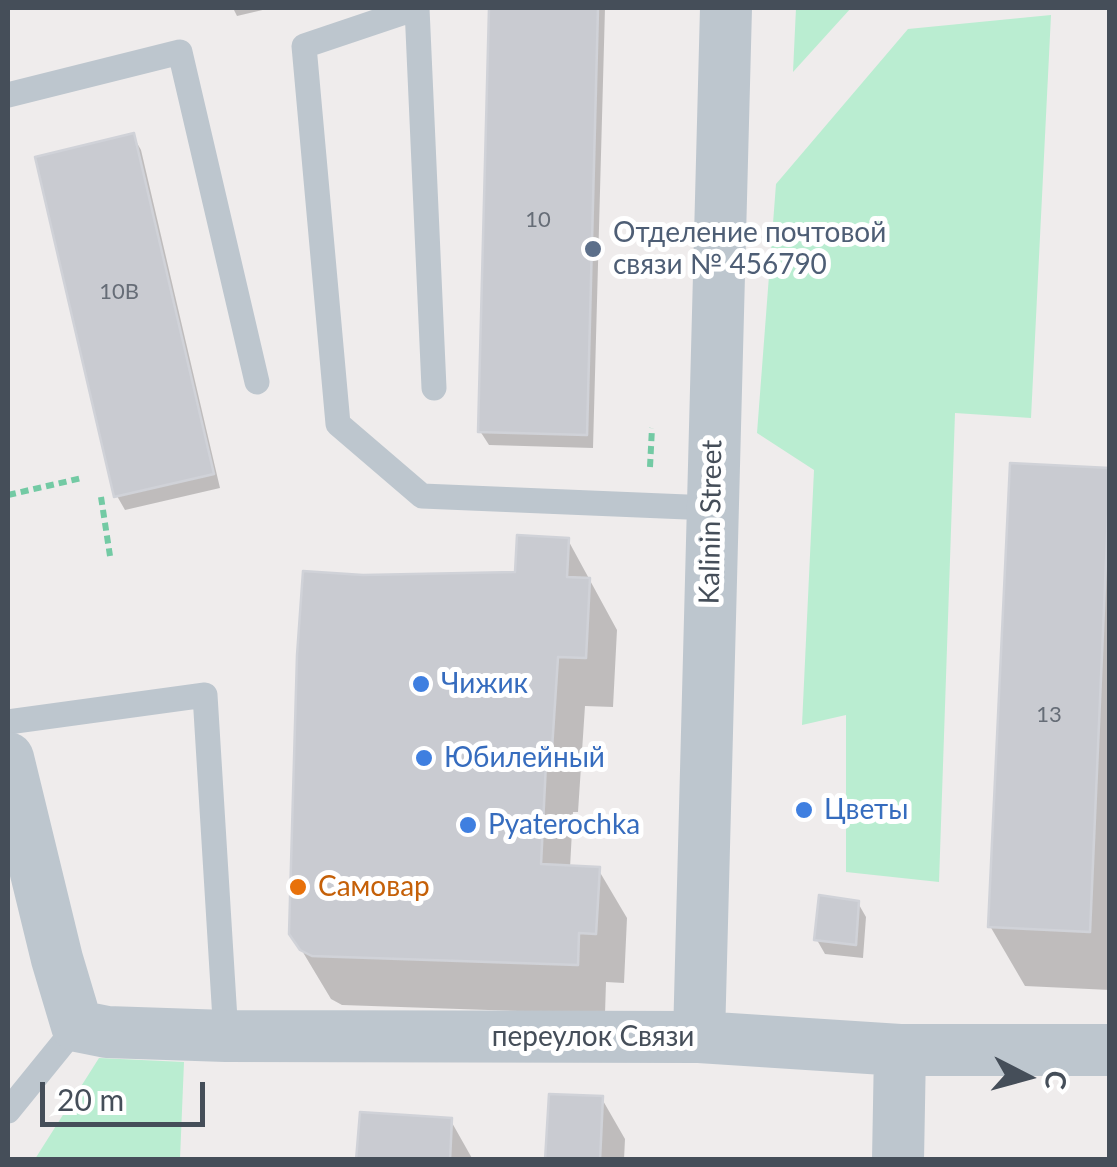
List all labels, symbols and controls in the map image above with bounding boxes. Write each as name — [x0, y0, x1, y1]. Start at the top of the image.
house number: 10 — [525, 207, 551, 233]
place label: Отделение почтовой связи № 456790 — [613, 216, 886, 282]
marker: Отделение почтовой связи № 456790 — [582, 238, 604, 260]
house number: 10В — [99, 279, 139, 305]
street label: Kalinin Street — [693, 439, 729, 605]
place label: Чижик — [441, 667, 528, 701]
marker: Чижик — [410, 673, 432, 695]
house number: 13 — [1036, 702, 1062, 728]
place label: Юбилейный — [444, 741, 605, 775]
marker: Юбилейный — [413, 747, 435, 769]
place label: Цветы — [824, 793, 908, 827]
marker: Цветы — [793, 799, 815, 821]
place label: Pyaterochka — [488, 808, 640, 842]
marker: Pyaterochka — [457, 814, 479, 836]
place label: Самовар — [318, 870, 430, 904]
marker: Самовар — [287, 876, 309, 898]
street label: переулок Связи — [492, 1020, 694, 1054]
north arrow — [977, 1027, 1077, 1127]
scale bar — [45, 1062, 210, 1124]
text: С — [1039, 1069, 1075, 1091]
text: 20 m — [57, 1081, 124, 1117]

